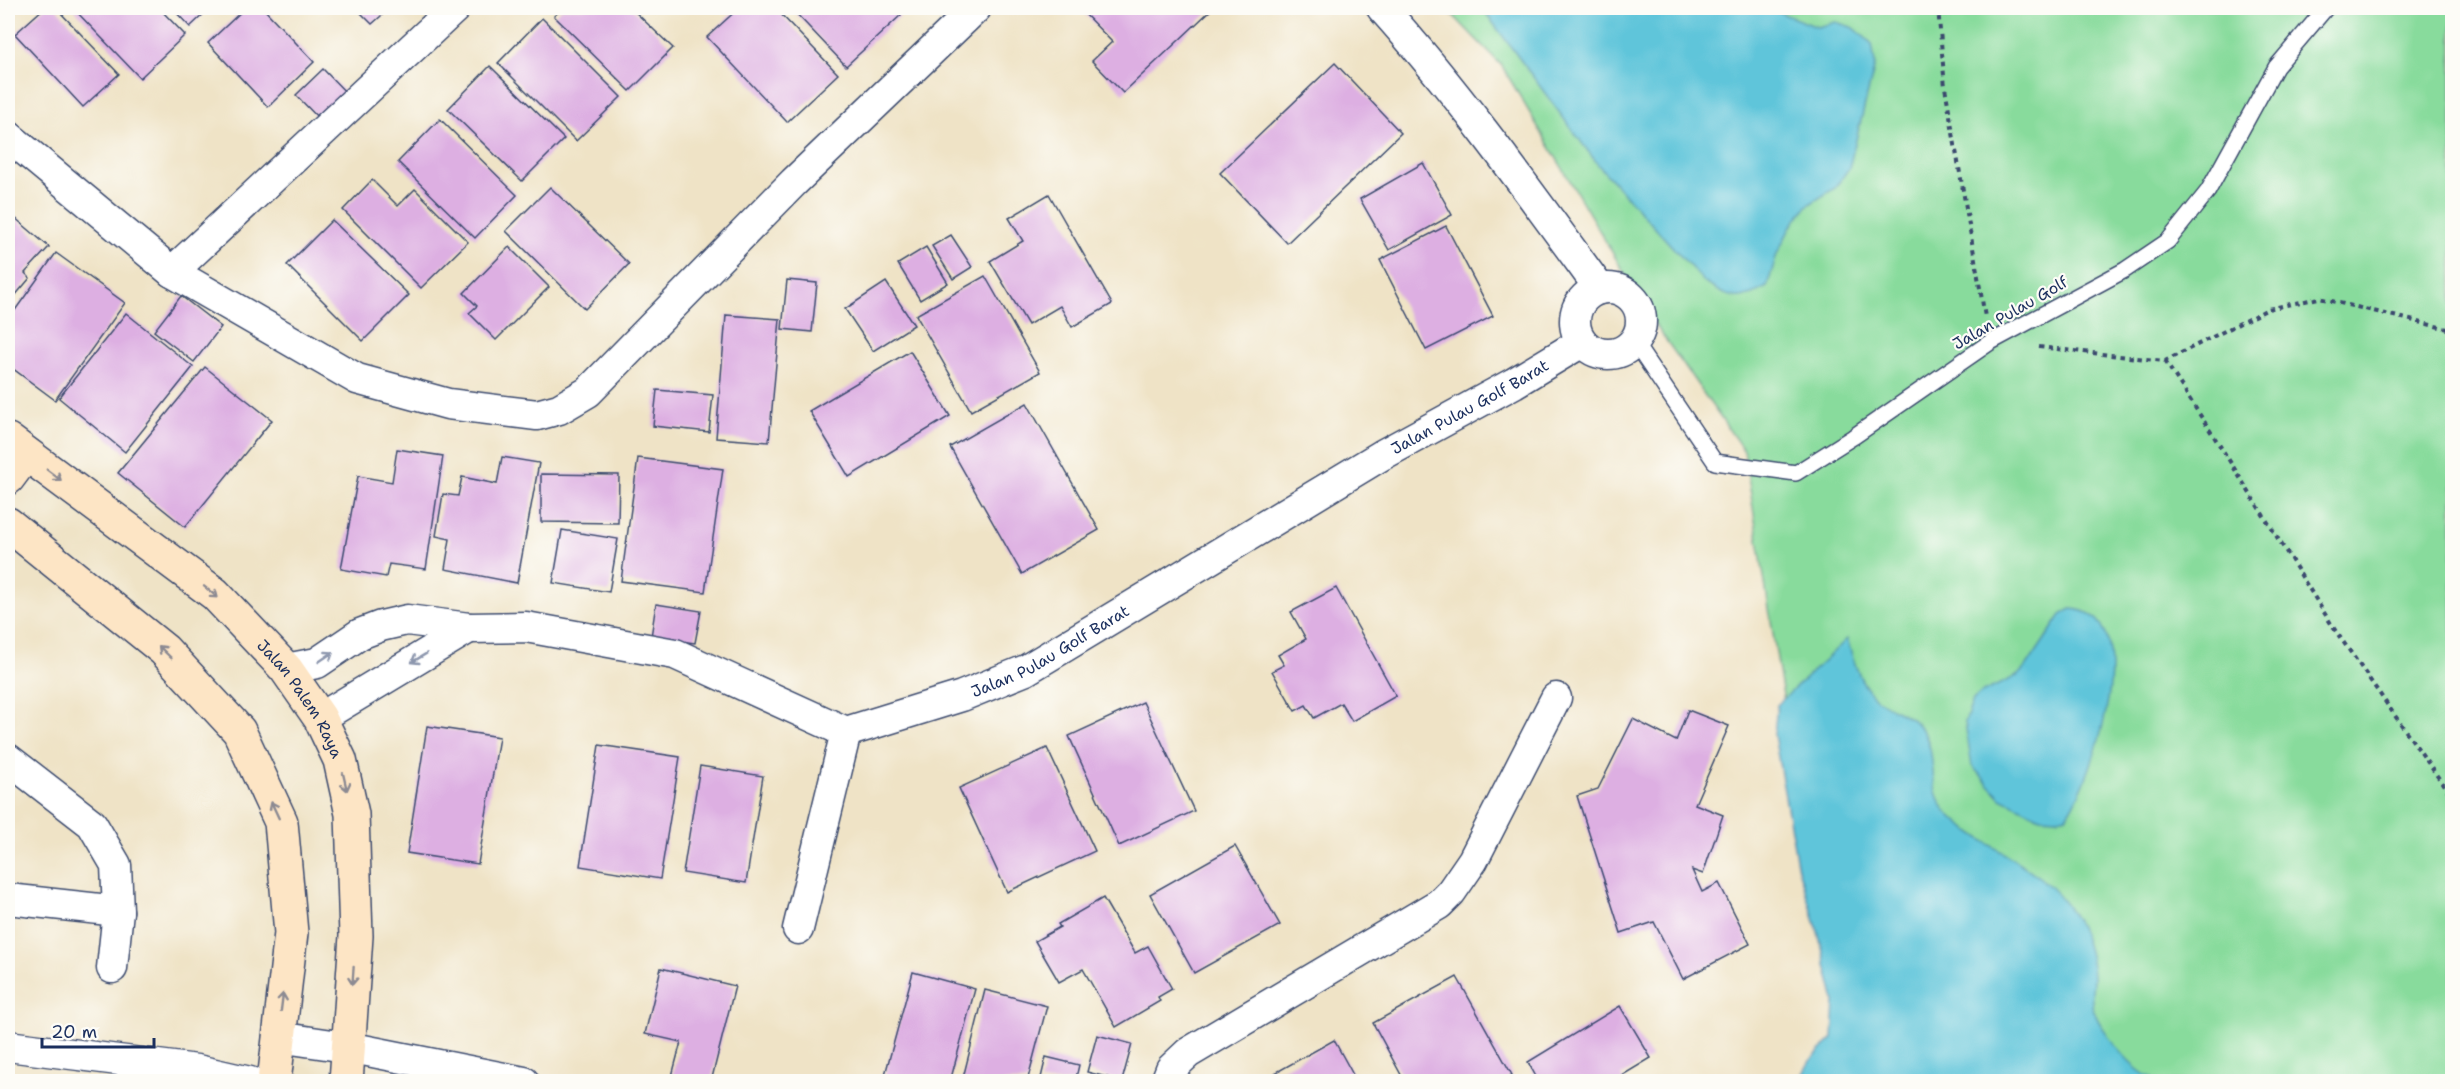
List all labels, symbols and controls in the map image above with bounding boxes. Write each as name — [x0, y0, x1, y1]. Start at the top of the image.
street label: Jalan Pulau Golf — [1949, 271, 2072, 354]
street label: Jalan Pulau Golf Barat — [1387, 354, 1552, 459]
one-way arrow — [46, 469, 62, 481]
one-way arrow — [203, 585, 219, 598]
street label: Jalan Pulau Golf Barat — [968, 600, 1133, 702]
street label: Jalan Palem Raya — [253, 635, 348, 761]
one-way arrow — [157, 645, 172, 659]
one-way arrow — [317, 651, 334, 663]
one-way arrow — [411, 653, 428, 665]
one-way arrow — [340, 772, 351, 791]
one-way arrow — [269, 801, 281, 819]
one-way arrow — [347, 966, 358, 986]
one-way arrow — [277, 993, 288, 1013]
scale bar — [42, 1011, 154, 1049]
text: 20 m — [51, 1020, 97, 1044]

